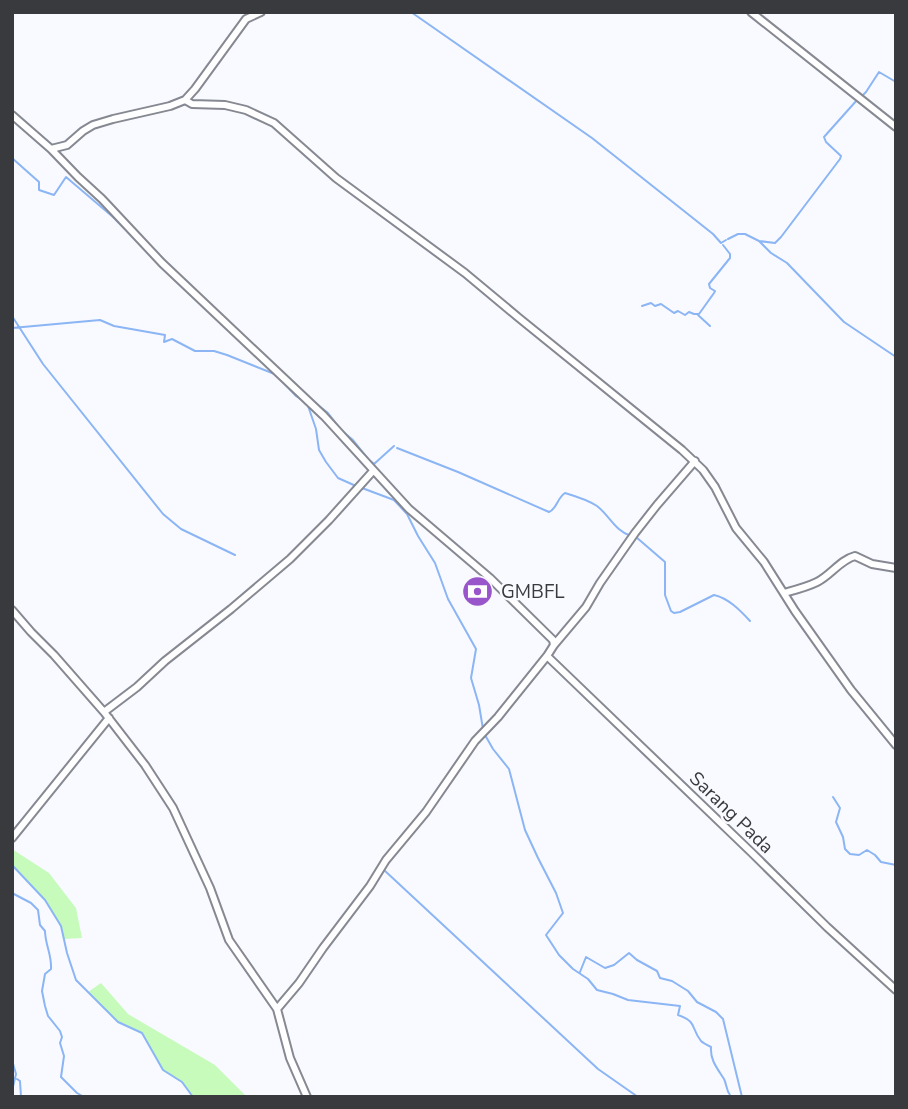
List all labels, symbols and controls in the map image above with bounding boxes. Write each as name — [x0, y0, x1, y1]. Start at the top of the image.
bank icon: GMBFL — [461, 574, 495, 608]
place label: GMBFL — [501, 579, 565, 605]
street label: Sarang Pada — [683, 766, 779, 860]

